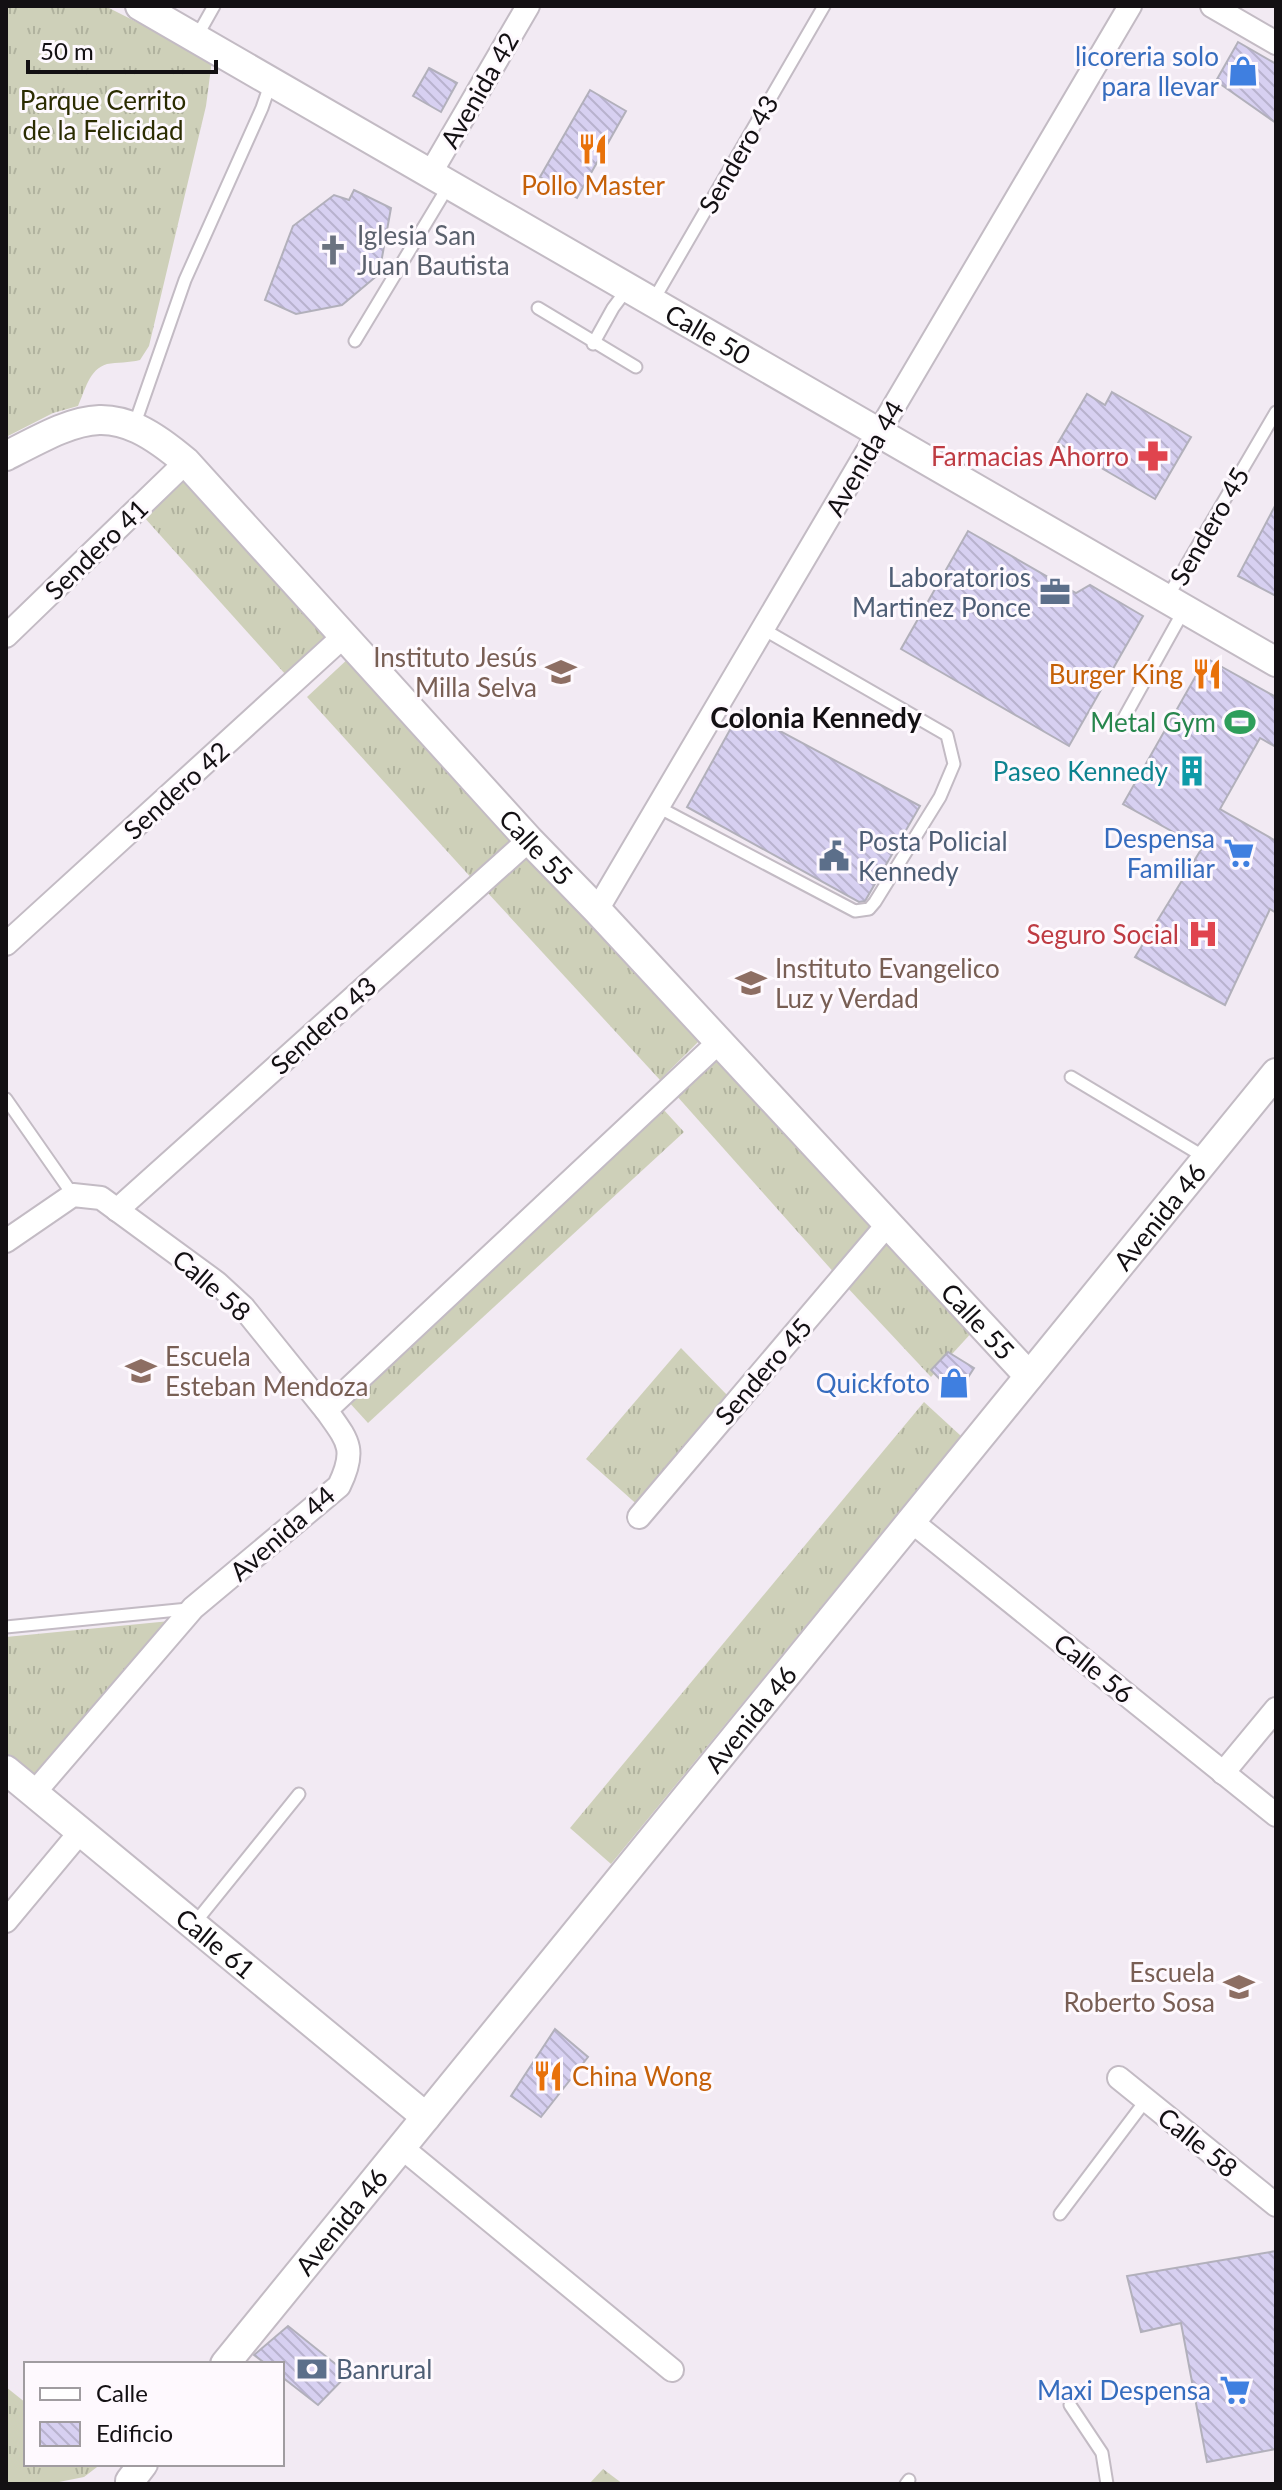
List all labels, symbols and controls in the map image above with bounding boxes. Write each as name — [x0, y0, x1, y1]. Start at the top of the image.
scale bar — [28, 24, 216, 74]
street label: Avenida 42 — [433, 26, 525, 154]
text: 50 m — [40, 36, 94, 65]
place label: licoreria solo para llevar — [1075, 40, 1220, 102]
shop icon: licoreria solo para llevar — [1226, 54, 1260, 88]
park label: Parque Cerrito de la Felicidad — [20, 84, 186, 146]
street label: Sendero 43 — [691, 89, 785, 219]
restaurant icon: Pollo Master — [576, 132, 610, 166]
place label: Pollo Master — [521, 169, 665, 201]
place label: Iglesia San Juan Bautista — [357, 219, 510, 281]
church icon: Iglesia San Juan Bautista — [316, 233, 350, 267]
street label: Calle 50 — [660, 297, 756, 371]
street label: Avenida 44 — [818, 394, 910, 522]
pharmacy icon: Farmacias Ahorro — [1136, 439, 1170, 473]
place label: Farmacias Ahorro — [931, 440, 1129, 472]
street label: Sendero 45 — [1162, 461, 1256, 591]
street label: Sendero 41 — [38, 492, 154, 606]
place label: Laboratorios Martinez Ponce — [852, 561, 1031, 623]
office icon: Laboratorios Martinez Ponce — [1038, 575, 1072, 609]
place label: Instituto Jesús Milla Selva — [373, 641, 537, 703]
school or university icon: Instituto Jesús Milla Selva — [544, 655, 578, 689]
restaurant icon: Burger King — [1190, 657, 1224, 691]
place label: Burger King — [1049, 658, 1183, 690]
district label: Colonia Kennedy — [710, 700, 922, 734]
sports icon: Metal Gym — [1223, 705, 1257, 739]
place label: Metal Gym — [1090, 706, 1216, 738]
street label: Sendero 42 — [117, 734, 235, 846]
building icon: Paseo Kennedy — [1175, 754, 1209, 788]
place label: Paseo Kennedy — [993, 755, 1169, 787]
street label: Calle 55 — [493, 802, 580, 892]
place label: Despensa Familiar — [1103, 822, 1216, 884]
place label: Posta Policial Kennedy — [858, 825, 1008, 887]
supermarket icon: Despensa Familiar — [1222, 836, 1256, 870]
public building icon: Posta Policial Kennedy — [817, 839, 851, 873]
hospital icon: Seguro Social — [1186, 917, 1220, 951]
place label: Seguro Social — [1026, 918, 1179, 950]
place label: Instituto Evangelico Luz y Verdad — [775, 952, 1000, 1014]
school or university icon: Instituto Evangelico Luz y Verdad — [734, 966, 768, 1000]
street label: Sendero 43 — [264, 969, 382, 1081]
street label: Avenida 46 — [1106, 1156, 1212, 1276]
street label: Calle 58 — [166, 1242, 258, 1328]
street label: Calle 55 — [935, 1276, 1022, 1366]
street label: Sendero 45 — [708, 1311, 818, 1431]
place label: Escuela Esteban Mendoza — [165, 1340, 368, 1402]
school or university icon: Escuela Esteban Mendoza — [124, 1354, 158, 1388]
shop icon: Quickfoto — [937, 1366, 971, 1400]
place label: Quickfoto — [816, 1367, 930, 1399]
street label: Avenida 44 — [223, 1479, 341, 1587]
street label: Calle 56 — [1048, 1626, 1140, 1710]
street label: Avenida 46 — [697, 1659, 803, 1779]
street label: Calle 61 — [170, 1901, 262, 1985]
place label: Escuela Roberto Sosa — [1063, 1956, 1215, 2018]
school or university icon: Escuela Roberto Sosa — [1222, 1970, 1256, 2004]
restaurant icon: China Wong — [531, 2059, 565, 2093]
place label: China Wong — [572, 2060, 712, 2092]
street label: Calle 58 — [1152, 2100, 1244, 2184]
street label: Avenida 46 — [288, 2161, 394, 2281]
bank icon: Banrural — [295, 2352, 329, 2386]
place label: Banrural — [336, 2353, 432, 2385]
legend — [24, 2362, 284, 2466]
supermarket icon: Maxi Despensa — [1218, 2373, 1252, 2407]
place label: Maxi Despensa — [1037, 2374, 1211, 2406]
text: Calle — [96, 2378, 148, 2407]
text: Edificio — [96, 2418, 173, 2447]

